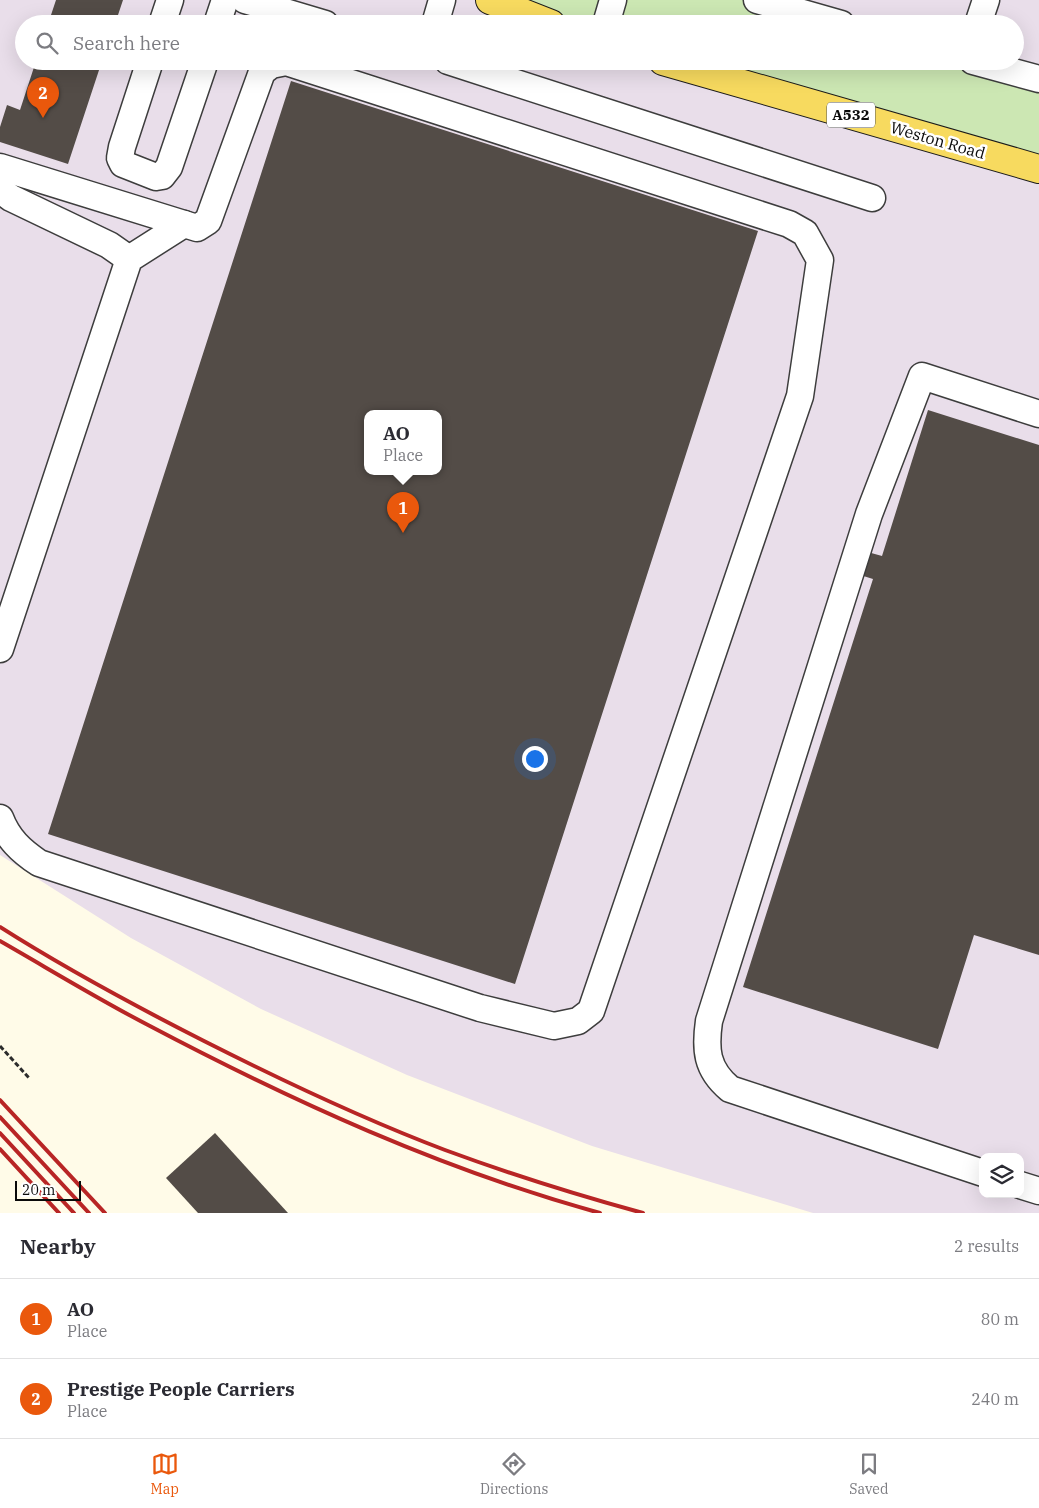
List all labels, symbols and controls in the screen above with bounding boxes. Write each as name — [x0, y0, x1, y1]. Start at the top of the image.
search box — [15, 15, 1024, 70]
icon: search — [33, 29, 61, 57]
text: Search here — [73, 31, 180, 55]
pin: 2 — [27, 77, 59, 118]
road number: A532 — [827, 102, 875, 128]
street label: Weston Road — [888, 117, 988, 163]
popup — [364, 410, 442, 475]
text: AO — [383, 421, 410, 445]
text: Place — [383, 445, 423, 465]
pin: 1 — [387, 492, 419, 533]
your location — [522, 746, 548, 772]
map controls — [979, 1153, 1024, 1198]
button: layers — [979, 1153, 1024, 1198]
scale bar — [15, 1178, 81, 1201]
text: 20 m — [22, 1181, 55, 1199]
text: Nearby — [20, 1232, 96, 1260]
text: 2 results — [954, 1236, 1019, 1256]
text: AO — [67, 1297, 94, 1321]
text: 1 — [31, 1309, 41, 1329]
text: 80 m — [981, 1309, 1019, 1329]
text: Place — [67, 1321, 107, 1341]
text: Prestige People Carriers — [67, 1377, 295, 1401]
text: 2 — [31, 1389, 41, 1409]
text: 240 m — [971, 1389, 1019, 1409]
text: Place — [67, 1401, 107, 1421]
tab: Map — [151, 1450, 179, 1498]
tab: Directions — [480, 1450, 548, 1498]
tab: Saved — [849, 1450, 888, 1498]

